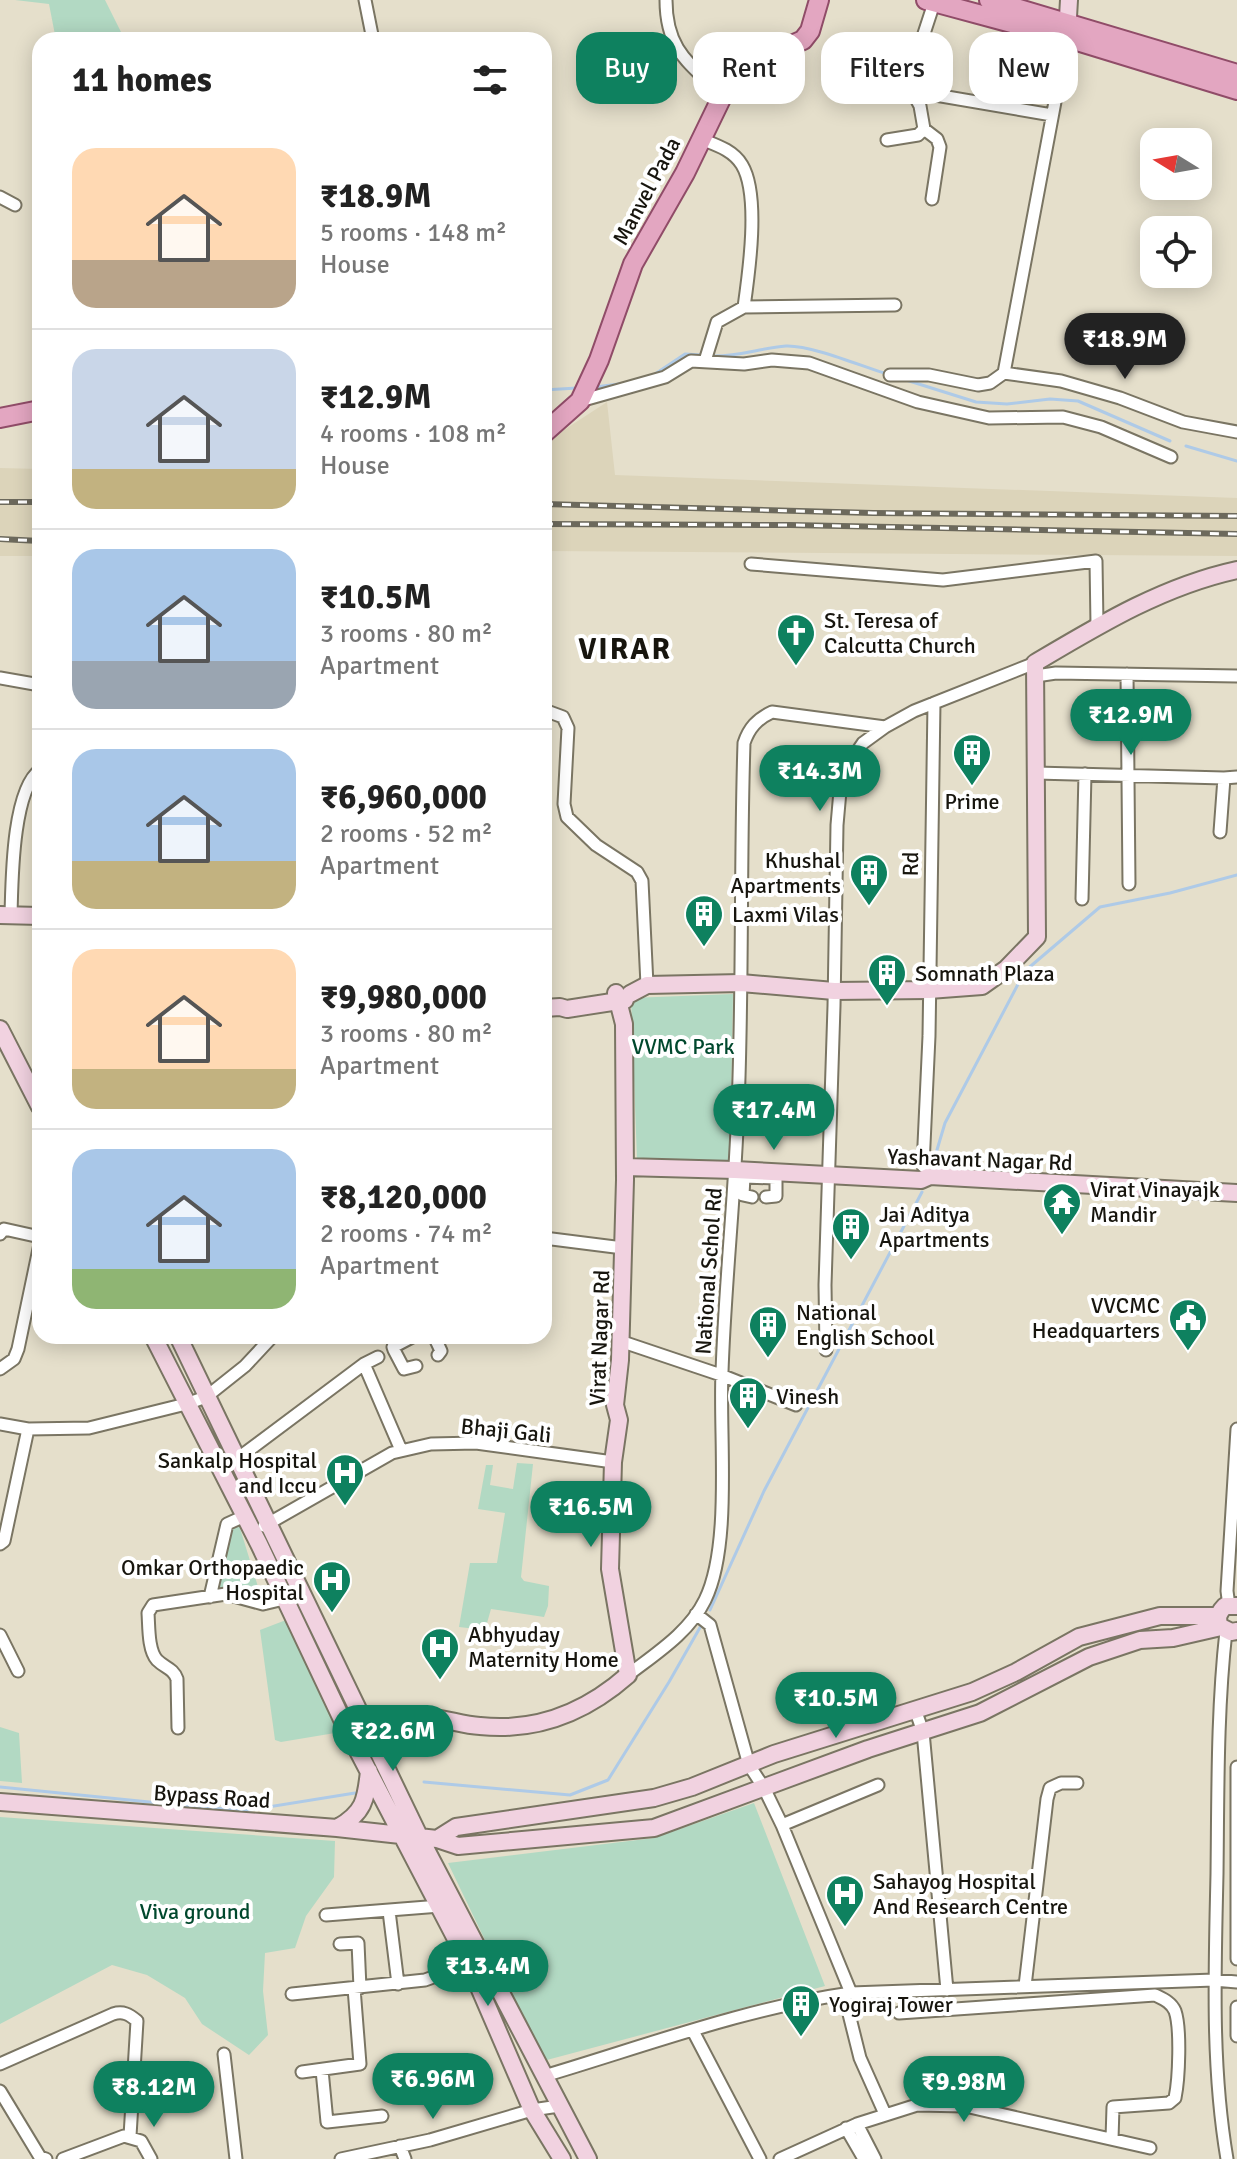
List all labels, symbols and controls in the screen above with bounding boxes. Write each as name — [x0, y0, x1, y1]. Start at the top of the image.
chip: Buy — [576, 32, 677, 104]
chip: Rent — [693, 32, 805, 104]
chip: Filters — [821, 32, 953, 104]
chip: New — [969, 32, 1078, 104]
icon: filters — [468, 58, 512, 102]
text: 11 homes — [72, 59, 212, 101]
north arrow — [1140, 128, 1212, 200]
map controls — [1140, 128, 1212, 288]
street label: Manvel Pada — [607, 133, 686, 250]
text: ₹18.9M — [320, 175, 432, 217]
icon: home — [136, 180, 232, 276]
button: locate — [1140, 216, 1212, 288]
text: 5 rooms · 148 m² — [320, 217, 507, 249]
text: House — [320, 249, 390, 281]
pin: ₹18.9M — [1060, 313, 1190, 381]
text: ₹18.9M — [1082, 323, 1168, 355]
text: ₹12.9M — [320, 376, 432, 418]
icon: home — [136, 381, 232, 477]
text: 4 rooms · 108 m² — [320, 418, 507, 450]
text: House — [320, 450, 390, 482]
text: ₹10.5M — [320, 576, 432, 618]
icon: home — [136, 581, 232, 677]
place label: St. Teresa of Calcutta Church — [824, 607, 976, 659]
church icon: St. Teresa of Calcutta Church — [775, 612, 817, 667]
text: 3 rooms · 80 m² — [320, 618, 493, 650]
district label: VIRAR — [578, 631, 672, 668]
text: Apartment — [320, 650, 439, 682]
pin: ₹12.9M — [1066, 689, 1196, 757]
text: ₹12.9M — [1088, 699, 1174, 731]
building icon: Prime — [951, 732, 993, 787]
pin: ₹14.3M — [755, 745, 885, 813]
text: ₹14.3M — [777, 755, 863, 787]
text: ₹6,960,000 — [320, 776, 487, 818]
icon: home — [136, 781, 232, 877]
place label: Prime — [944, 788, 1000, 815]
text: 2 rooms · 52 m² — [320, 818, 493, 850]
place label: Khushal Apartments — [731, 847, 841, 899]
text: Apartment — [320, 850, 439, 882]
street label: Rd — [897, 851, 924, 877]
building icon: Khushal Apartments — [848, 852, 890, 907]
building icon: Laxmi Vilas — [683, 893, 725, 948]
place label: Laxmi Vilas — [732, 901, 839, 928]
building icon: Somnath Plaza — [866, 952, 908, 1007]
place label: Somnath Plaza — [915, 960, 1055, 987]
text: ₹9,980,000 — [320, 976, 487, 1018]
icon: home — [136, 981, 232, 1077]
text: 3 rooms · 80 m² — [320, 1018, 493, 1050]
park label: VVMC Park — [632, 1033, 734, 1060]
text: Apartment — [320, 1050, 439, 1082]
pin: ₹17.4M — [709, 1084, 839, 1152]
text: ₹17.4M — [731, 1094, 817, 1126]
street label: Yashavant Nagar Rd — [887, 1143, 1073, 1176]
text: ₹8,120,000 — [320, 1176, 487, 1218]
place label: Virat Vinayajk Mandir — [1090, 1176, 1220, 1228]
icon: home — [136, 1181, 232, 1277]
temple icon: Virat Vinayajk Mandir — [1041, 1181, 1083, 1236]
street label: National Schol Rd — [689, 1187, 728, 1355]
place label: Jai Aditya Apartments — [879, 1201, 989, 1253]
building icon: Jai Aditya Apartments — [830, 1206, 872, 1261]
text: 2 rooms · 74 m² — [320, 1218, 493, 1250]
text: Apartment — [320, 1250, 439, 1282]
street label: Virat Nagar Rd — [584, 1269, 615, 1407]
place label: VVCMC Headquarters — [1032, 1292, 1160, 1344]
public building icon: VVCMC Headquarters — [1167, 1297, 1209, 1352]
place label: National English School — [796, 1299, 935, 1351]
building icon: National English School — [747, 1304, 789, 1359]
building icon: Vinesh — [727, 1375, 769, 1430]
place label: Vinesh — [776, 1383, 839, 1410]
street label: Bhaji Gali — [459, 1412, 553, 1449]
place label: Sankalp Hospital and Iccu — [158, 1447, 317, 1499]
hospital icon: Sankalp Hospital and Iccu — [324, 1452, 366, 1507]
pin: ₹16.5M — [526, 1481, 656, 1549]
text: ₹16.5M — [548, 1491, 634, 1523]
place label: Omkar Orthopaedic Hospital — [121, 1554, 304, 1606]
hospital icon: Omkar Orthopaedic Hospital — [311, 1559, 353, 1614]
place label: Abhyuday Maternity Home — [468, 1621, 619, 1673]
hospital icon: Abhyuday Maternity Home — [419, 1626, 461, 1681]
pin: ₹10.5M — [771, 1672, 901, 1740]
text: ₹10.5M — [793, 1682, 879, 1714]
pin: ₹22.6M — [328, 1705, 458, 1773]
text: ₹22.6M — [350, 1715, 436, 1747]
street label: Bypass Road — [153, 1779, 271, 1814]
place label: Sahayog Hospital And Research Centre — [873, 1868, 1068, 1920]
hospital icon: Sahayog Hospital And Research Centre — [824, 1873, 866, 1928]
park label: Viva ground — [140, 1898, 250, 1925]
pin: ₹13.4M — [423, 1940, 553, 2008]
text: ₹13.4M — [445, 1950, 531, 1982]
building icon: Yogiraj Tower — [780, 1983, 822, 2038]
place label: Yogiraj Tower — [829, 1991, 953, 2018]
pin: ₹6.96M — [368, 2053, 498, 2121]
pin: ₹9.98M — [899, 2056, 1029, 2124]
pin: ₹8.12M — [89, 2061, 219, 2129]
text: ₹6.96M — [390, 2063, 476, 2095]
text: ₹9.98M — [921, 2066, 1007, 2098]
text: ₹8.12M — [111, 2071, 197, 2103]

